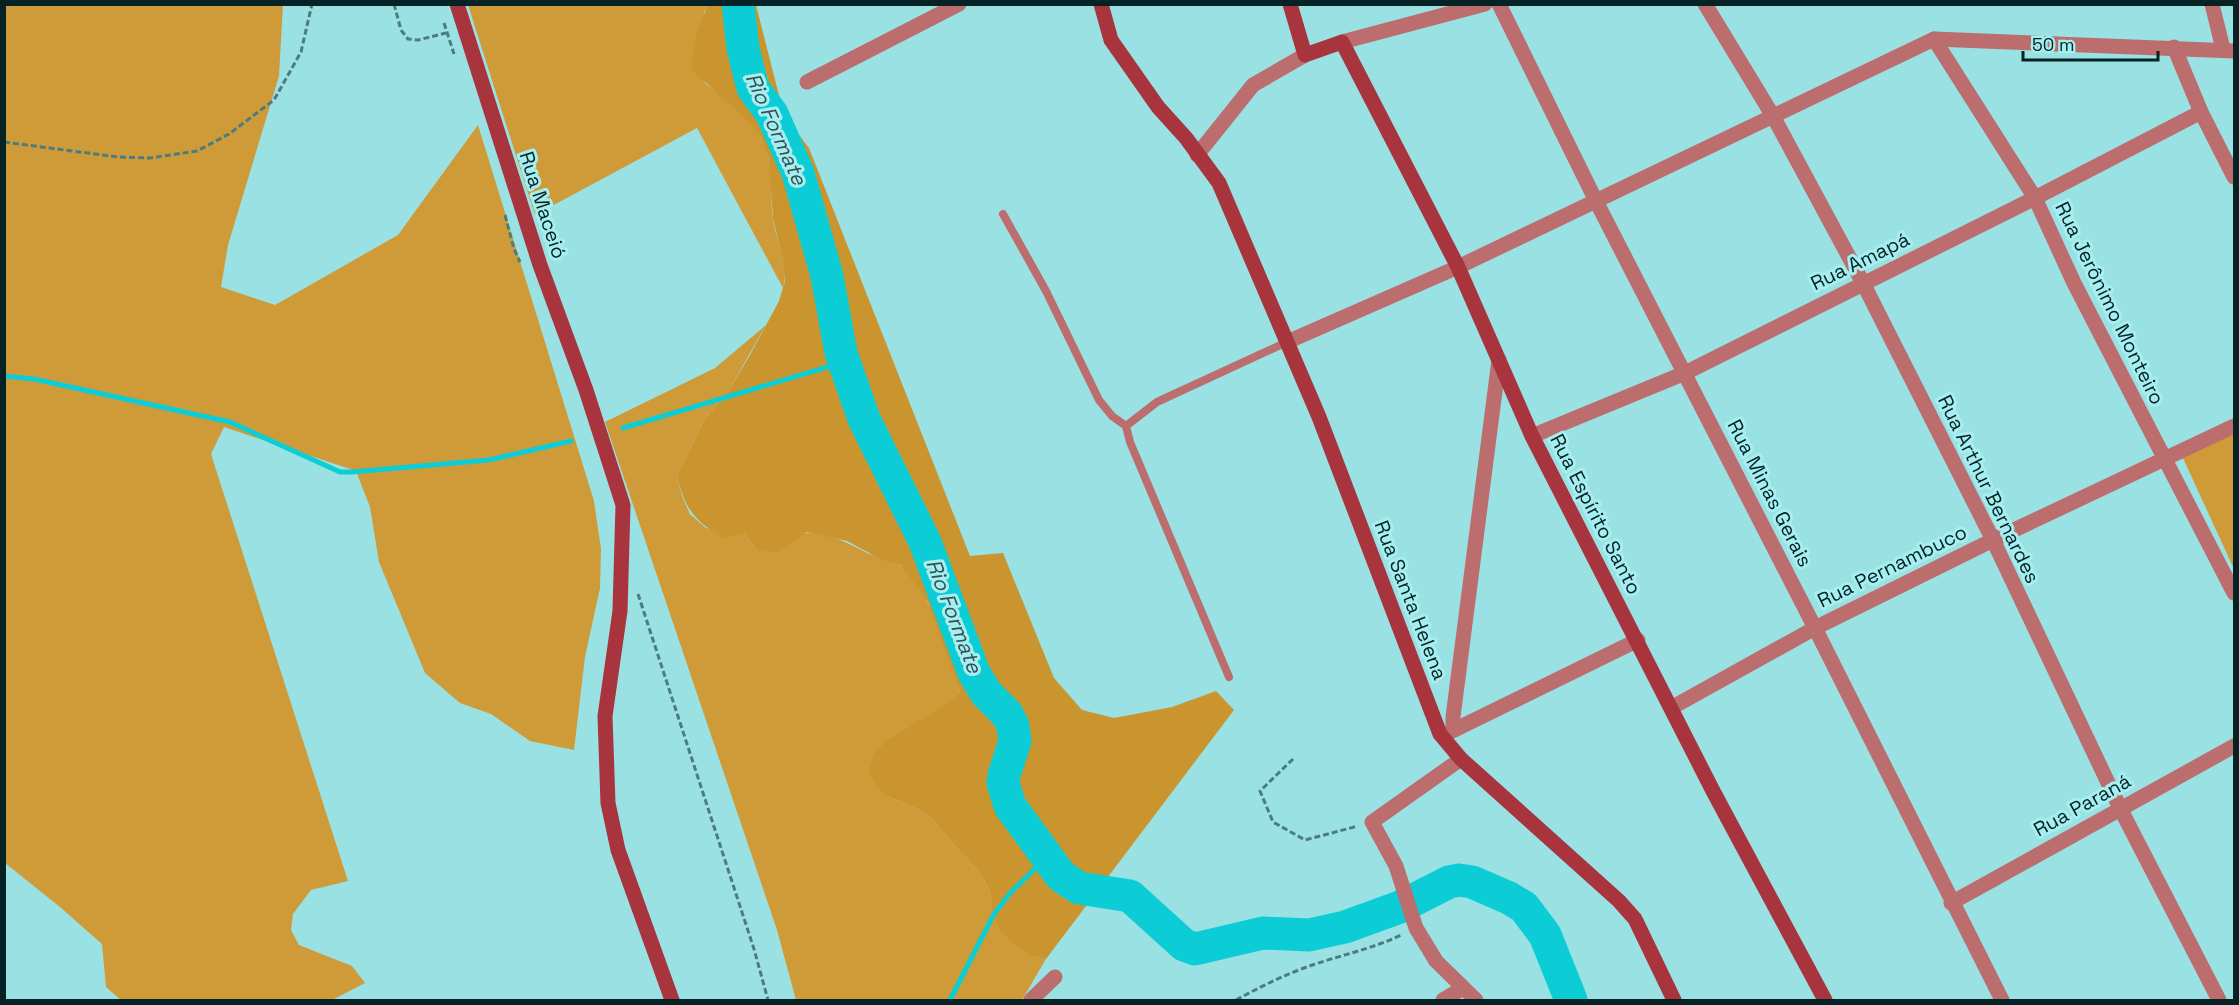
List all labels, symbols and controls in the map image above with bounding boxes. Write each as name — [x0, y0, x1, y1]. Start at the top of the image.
scale bar — [2023, 24, 2158, 62]
text: 50 m — [2032, 33, 2074, 56]
water label: Rio Formate — [740, 68, 814, 191]
street label: Rua Maceió — [513, 148, 573, 262]
street label: Rua Jerônimo Monteiro — [2049, 197, 2171, 409]
street label: Rua Amapá — [1806, 226, 1914, 296]
street label: Rua Arthur Bernardes — [1932, 391, 2046, 587]
street label: Rua Minas Gerais — [1722, 415, 1818, 571]
street label: Rua Espírito Santo — [1544, 429, 1648, 599]
street label: Rua Santa Helena — [1369, 517, 1453, 683]
street label: Rua Pernambuco — [1813, 519, 1971, 613]
water label: Rio Formate — [920, 555, 989, 678]
street label: Rua Paraná — [2029, 768, 2135, 842]

